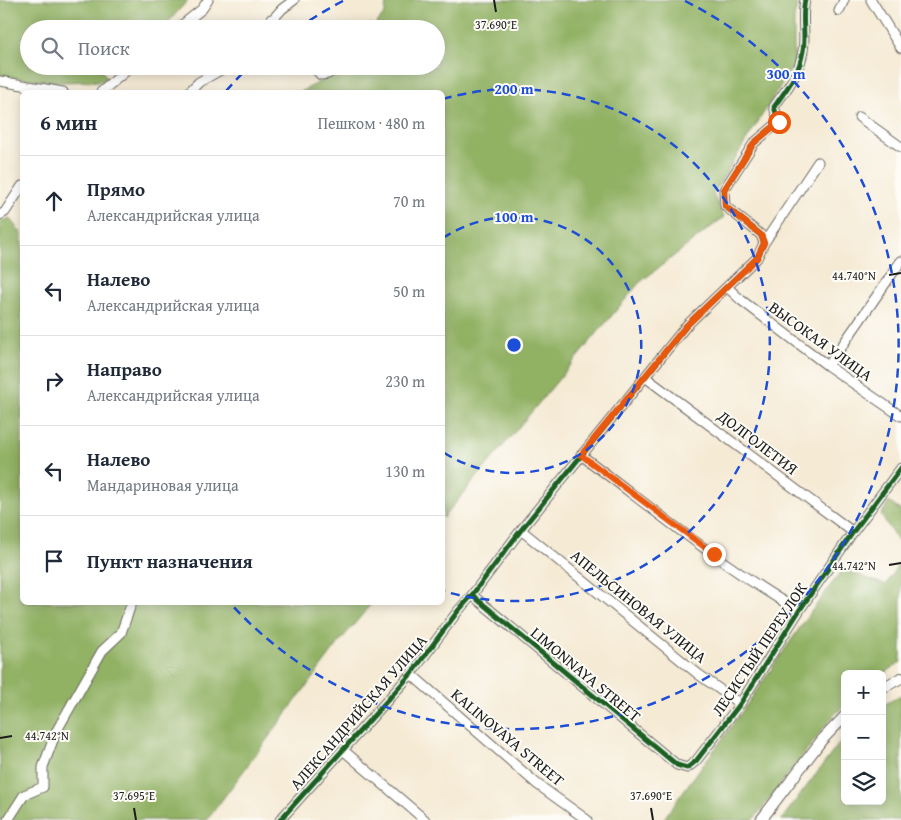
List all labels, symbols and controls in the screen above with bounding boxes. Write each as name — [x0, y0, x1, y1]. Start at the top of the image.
text: 37.690°E — [475, 16, 517, 33]
search box — [20, 20, 445, 75]
icon: search — [38, 34, 66, 62]
text: Поиск — [78, 34, 130, 62]
text: 300 m — [766, 63, 806, 84]
text: 200 m — [494, 78, 534, 99]
text: 6 мин — [40, 107, 97, 138]
text: Пешком · 480 m — [318, 111, 425, 135]
route start — [768, 111, 791, 134]
text: Прямо — [87, 175, 145, 203]
icon: ahead — [40, 187, 68, 215]
text: 70 m — [393, 189, 425, 213]
text: Александрийская улица — [87, 203, 260, 227]
text: 100 m — [494, 206, 534, 227]
text: Налево — [87, 265, 150, 293]
text: 44.740°N — [832, 267, 876, 284]
icon: left — [40, 277, 68, 305]
text: 50 m — [393, 279, 425, 303]
text: Александрийская улица — [87, 293, 260, 317]
street label: ВЫСОКАЯ УЛИЦА — [764, 295, 878, 387]
centre of rings — [505, 336, 523, 354]
text: Направо — [87, 355, 162, 383]
icon: right — [40, 367, 68, 395]
text: 230 m — [385, 369, 425, 393]
text: Александрийская улица — [87, 383, 260, 407]
street label: ДОЛГОЛЕТИЯ — [712, 403, 804, 481]
text: Налево — [87, 445, 150, 473]
icon: left — [40, 457, 68, 485]
text: 130 m — [385, 459, 425, 483]
text: Мандариновая улица — [87, 473, 239, 497]
street label: АПЕЛЬСИНОВАЯ УЛИЦА — [566, 543, 713, 669]
route end — [703, 543, 726, 566]
icon: arrive — [40, 547, 68, 575]
text: Пункт назначения — [87, 547, 253, 575]
text: 44.742°N — [832, 557, 876, 574]
street label: ЛЕСИСТЫЙ ПЕРЕУЛОК — [705, 577, 813, 721]
street label: LIMONNAYA STREET — [526, 621, 646, 727]
street label: АЛЕКСАНДРИЙСКАЯ УЛИЦА — [284, 629, 433, 795]
map controls — [841, 670, 886, 805]
button: + — [841, 670, 886, 715]
street label: KALINOVAYA STREET — [446, 682, 570, 792]
button: − — [841, 715, 886, 760]
text: 44.742°N — [25, 727, 69, 744]
button: layers — [841, 760, 886, 805]
text: 37.695°E — [113, 787, 155, 804]
text: 37.690°E — [630, 787, 672, 804]

